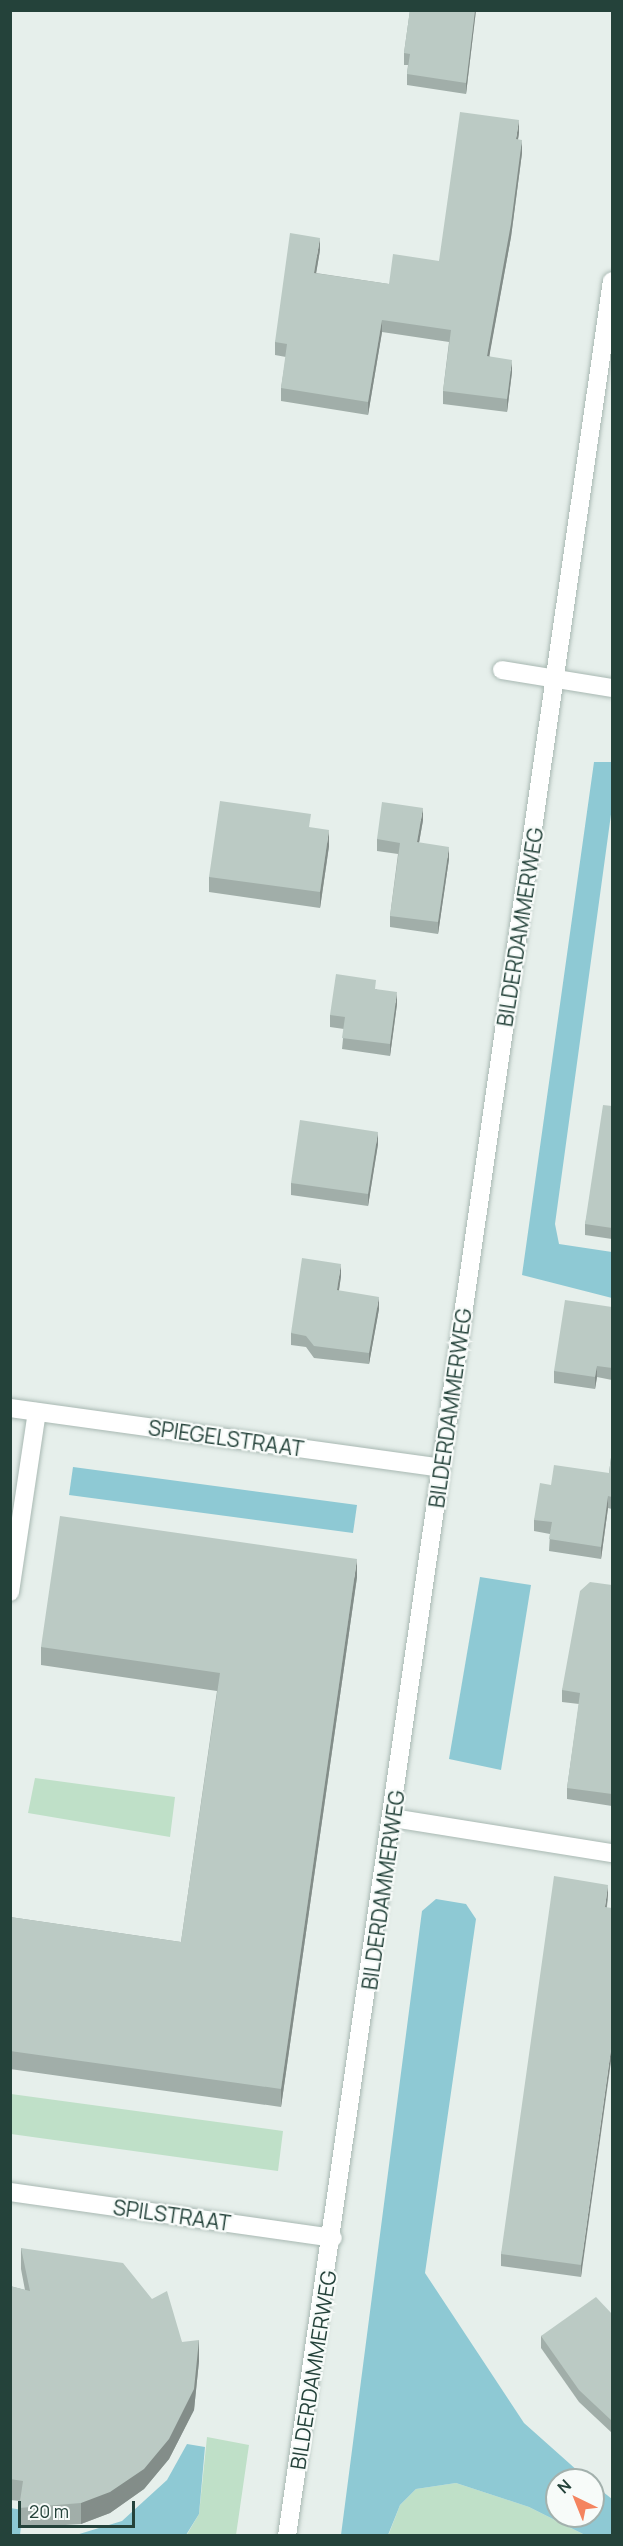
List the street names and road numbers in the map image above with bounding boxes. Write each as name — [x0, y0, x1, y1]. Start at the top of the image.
street label: BILDERDAMMERWEG — [492, 826, 548, 1028]
street label: BILDERDAMMERWEG — [424, 1307, 476, 1509]
street label: SPIEGELSTRAAT — [147, 1415, 305, 1461]
street label: BILDERDAMMERWEG — [357, 1789, 409, 1991]
street label: SPILSTRAAT — [112, 2194, 232, 2236]
street label: BILDERDAMMERWEG — [285, 2269, 341, 2471]

